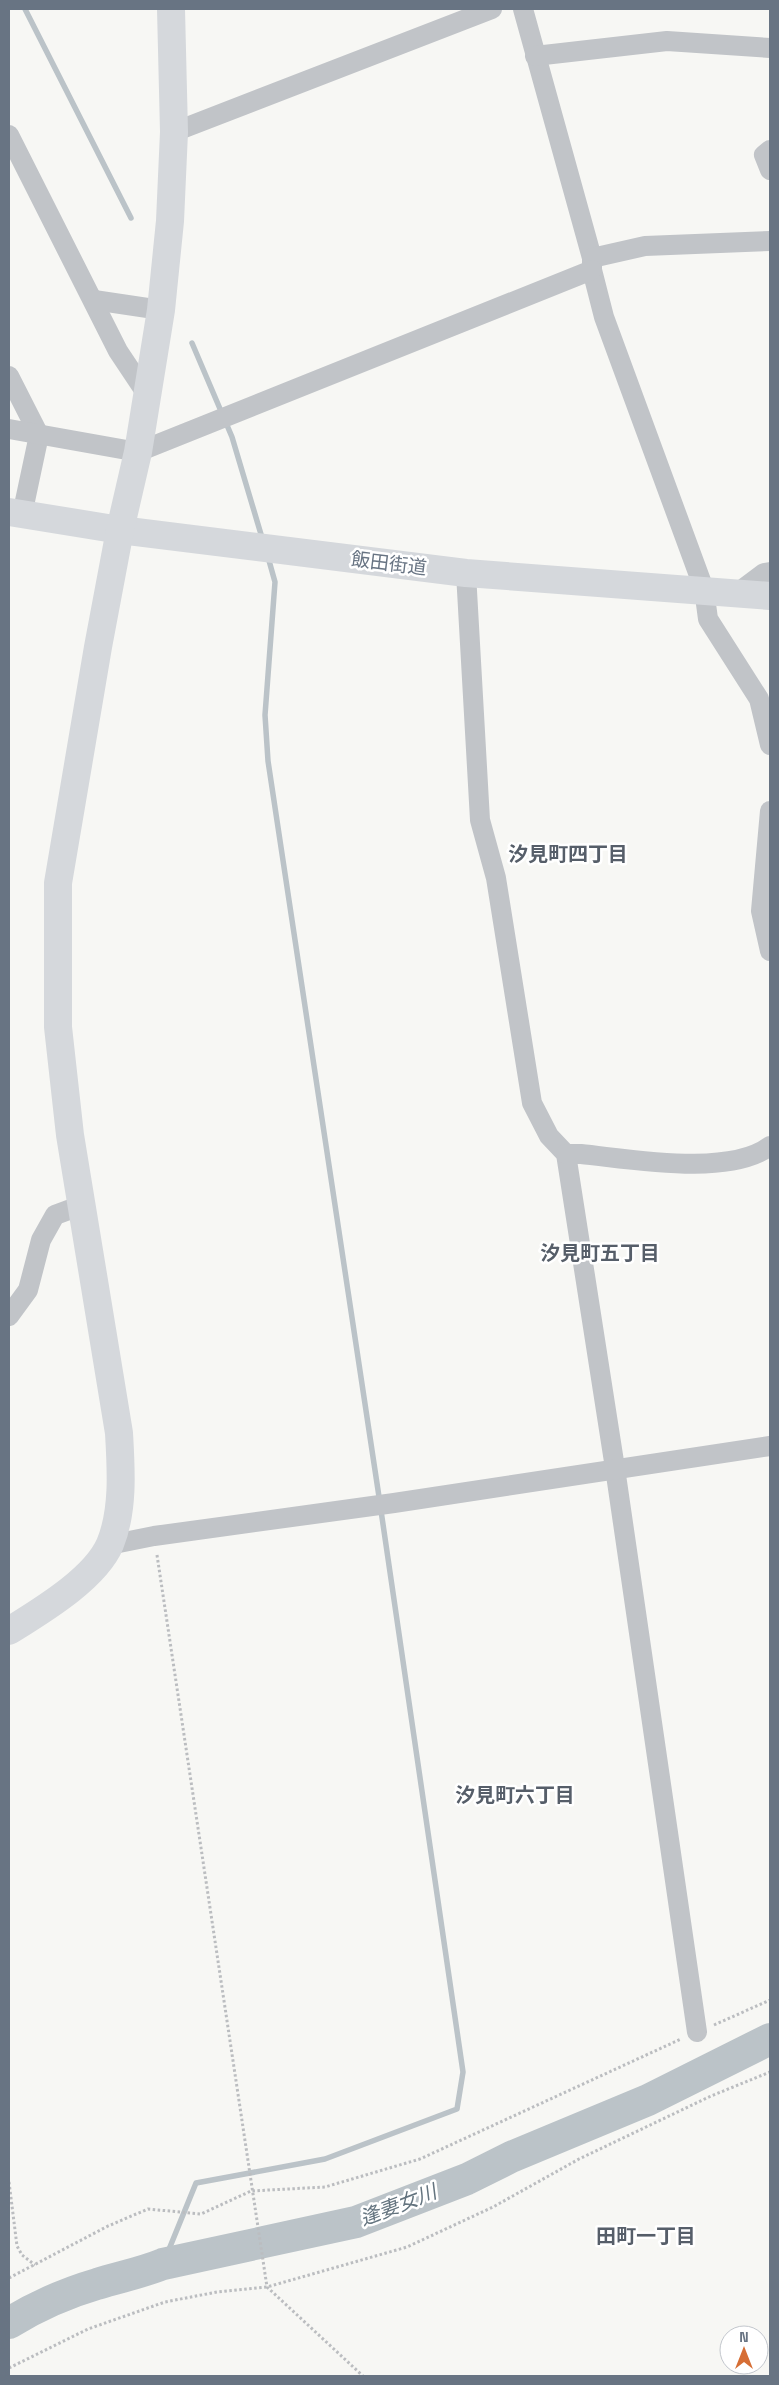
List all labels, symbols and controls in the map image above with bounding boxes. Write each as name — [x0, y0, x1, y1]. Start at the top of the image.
street label: 飯田街道 — [350, 546, 428, 581]
district label: 汐見町四丁目 — [508, 841, 628, 867]
district label: 汐見町五丁目 — [540, 1240, 660, 1266]
district label: 汐見町六丁目 — [455, 1782, 575, 1808]
water label: 逢妻女川 — [356, 2178, 442, 2231]
district label: 田町一丁目 — [596, 2223, 696, 2249]
north arrow — [719, 2325, 769, 2375]
text: N — [739, 2328, 749, 2346]

